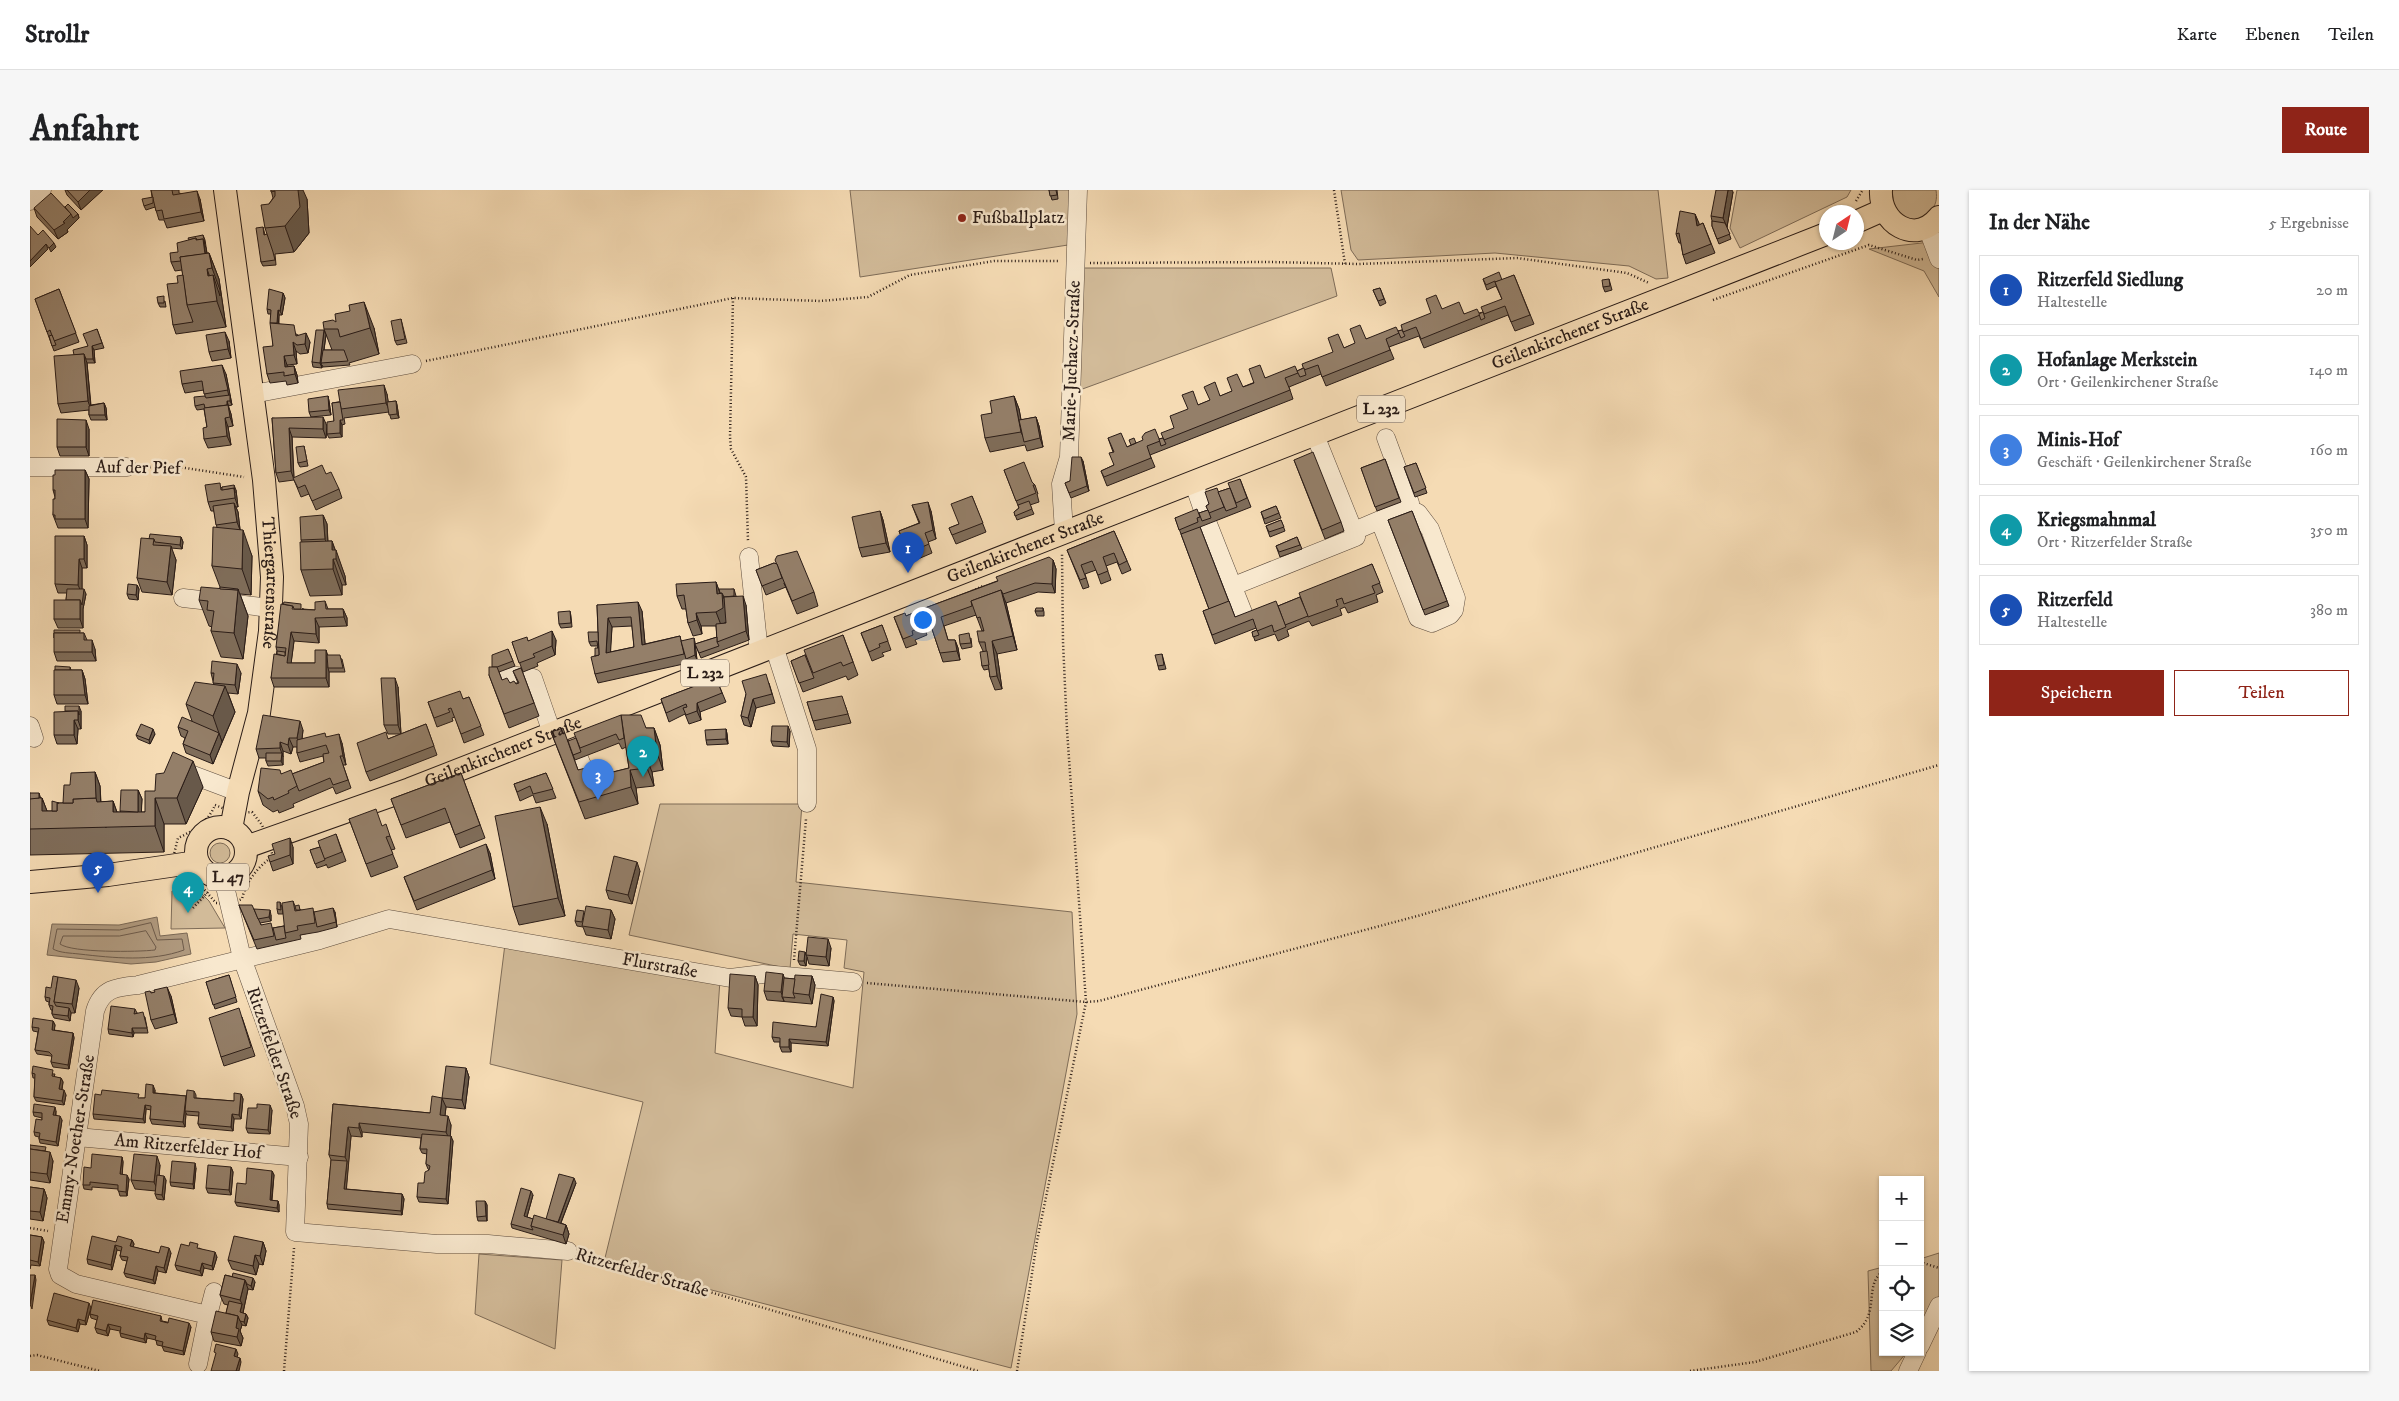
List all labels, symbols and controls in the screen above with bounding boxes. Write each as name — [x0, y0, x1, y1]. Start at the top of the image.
text: Strollr — [25, 20, 89, 50]
text: Karte — [2177, 24, 2217, 46]
text: Ebenen — [2245, 24, 2300, 46]
text: Teilen — [2328, 24, 2374, 46]
button: Route — [2282, 107, 2369, 153]
text: Anfahrt — [30, 108, 139, 152]
north arrow — [1819, 205, 1864, 250]
place label: Fußballplatz — [972, 207, 1065, 229]
text: In der Nähe — [1989, 210, 2090, 236]
marker: Fußballplatz — [956, 212, 968, 224]
text: 5 Ergebnisse — [2269, 213, 2349, 233]
text: Ritzerfeld Siedlung — [2037, 269, 2183, 292]
street label: Marie-Juchacz-Straße — [1058, 280, 1086, 442]
text: 1 — [2003, 280, 2009, 300]
text: 20 m — [2316, 280, 2348, 300]
text: Haltestelle — [2037, 292, 2107, 312]
street label: Geilenkirchener Straße — [1488, 294, 1652, 375]
text: Hofanlage Merkstein — [2037, 349, 2197, 372]
text: 2 — [2002, 360, 2010, 380]
text: 140 m — [2309, 360, 2348, 380]
text: Ort · Geilenkirchener Straße — [2037, 372, 2218, 392]
road number: L 232 — [1357, 395, 1405, 422]
text: Minis-Hof — [2037, 429, 2119, 452]
text: 3 — [2003, 440, 2009, 460]
text: 160 m — [2310, 440, 2348, 460]
text: Geschäft · Geilenkirchener Straße — [2037, 452, 2252, 472]
street label: Auf der Pief — [95, 456, 184, 480]
street label: Geilenkirchener Straße — [944, 507, 1107, 588]
text: Kriegsmahnmal — [2037, 509, 2156, 532]
street label: Thiergartenstraße — [256, 516, 283, 650]
text: 4 — [2001, 520, 2011, 540]
text: 350 m — [2310, 520, 2348, 540]
pin: 1 — [892, 532, 924, 573]
text: Ort · Ritzerfelder Straße — [2037, 532, 2193, 552]
text: Ritzerfeld — [2037, 589, 2113, 612]
text: 5 — [2002, 600, 2010, 620]
text: 380 m — [2310, 600, 2348, 620]
your location — [910, 607, 936, 633]
text: Haltestelle — [2037, 612, 2107, 632]
road number: L 232 — [681, 659, 729, 686]
button: Speichern — [1989, 670, 2164, 716]
button: Teilen — [2174, 670, 2349, 716]
street label: Geilenkirchener Straße — [421, 712, 585, 793]
pin: 2 — [627, 736, 659, 777]
pin: 3 — [582, 759, 614, 800]
pin: 5 — [82, 852, 114, 893]
road number: L 47 — [207, 864, 249, 890]
pin: 4 — [172, 872, 204, 913]
street label: Flurstraße — [621, 949, 699, 983]
street label: Ritzerfelder Straße — [241, 984, 307, 1122]
street label: Emmy-Noether-Straße — [52, 1053, 100, 1225]
street label: Am Ritzerfelder Hof — [113, 1130, 266, 1165]
map controls — [1879, 1176, 1924, 1356]
button: + — [1879, 1176, 1924, 1221]
button: − — [1879, 1221, 1924, 1266]
street label: Ritzerfelder Straße — [573, 1243, 711, 1303]
button: locate — [1879, 1266, 1924, 1311]
button: layers — [1879, 1311, 1924, 1356]

